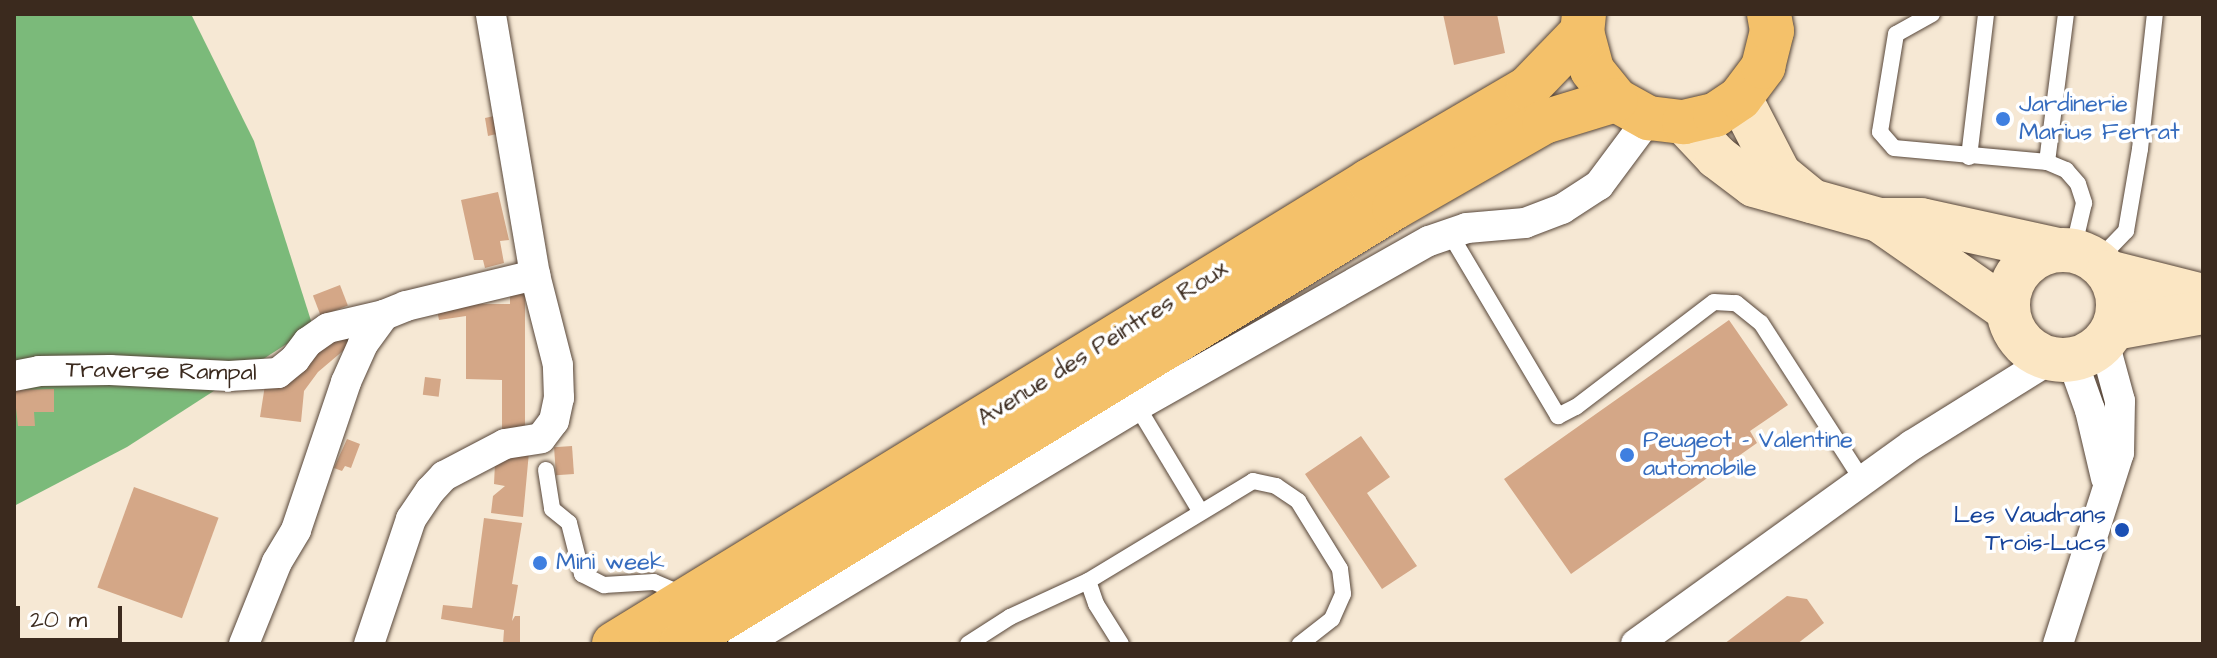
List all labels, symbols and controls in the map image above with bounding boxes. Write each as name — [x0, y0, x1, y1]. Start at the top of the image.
place label: Jardinerie Marius Ferrat — [2019, 91, 2180, 147]
marker: Jardinerie Marius Ferrat — [1994, 110, 2012, 128]
street label: Avenue des Peintres Roux — [972, 255, 1234, 433]
street label: Traverse Rampal — [65, 356, 257, 388]
place label: Peugeot - Valentine automobile — [1643, 427, 1853, 483]
marker: Peugeot - Valentine automobile — [1618, 446, 1636, 464]
place label: Les Vaudrans Trois-Lucs — [1953, 502, 2106, 558]
marker: Les Vaudrans Trois-Lucs — [2113, 521, 2131, 539]
place label: Mini week — [556, 549, 665, 577]
marker: Mini week — [531, 554, 549, 572]
scale bar — [20, 590, 126, 640]
text: 20 m — [30, 603, 87, 637]

